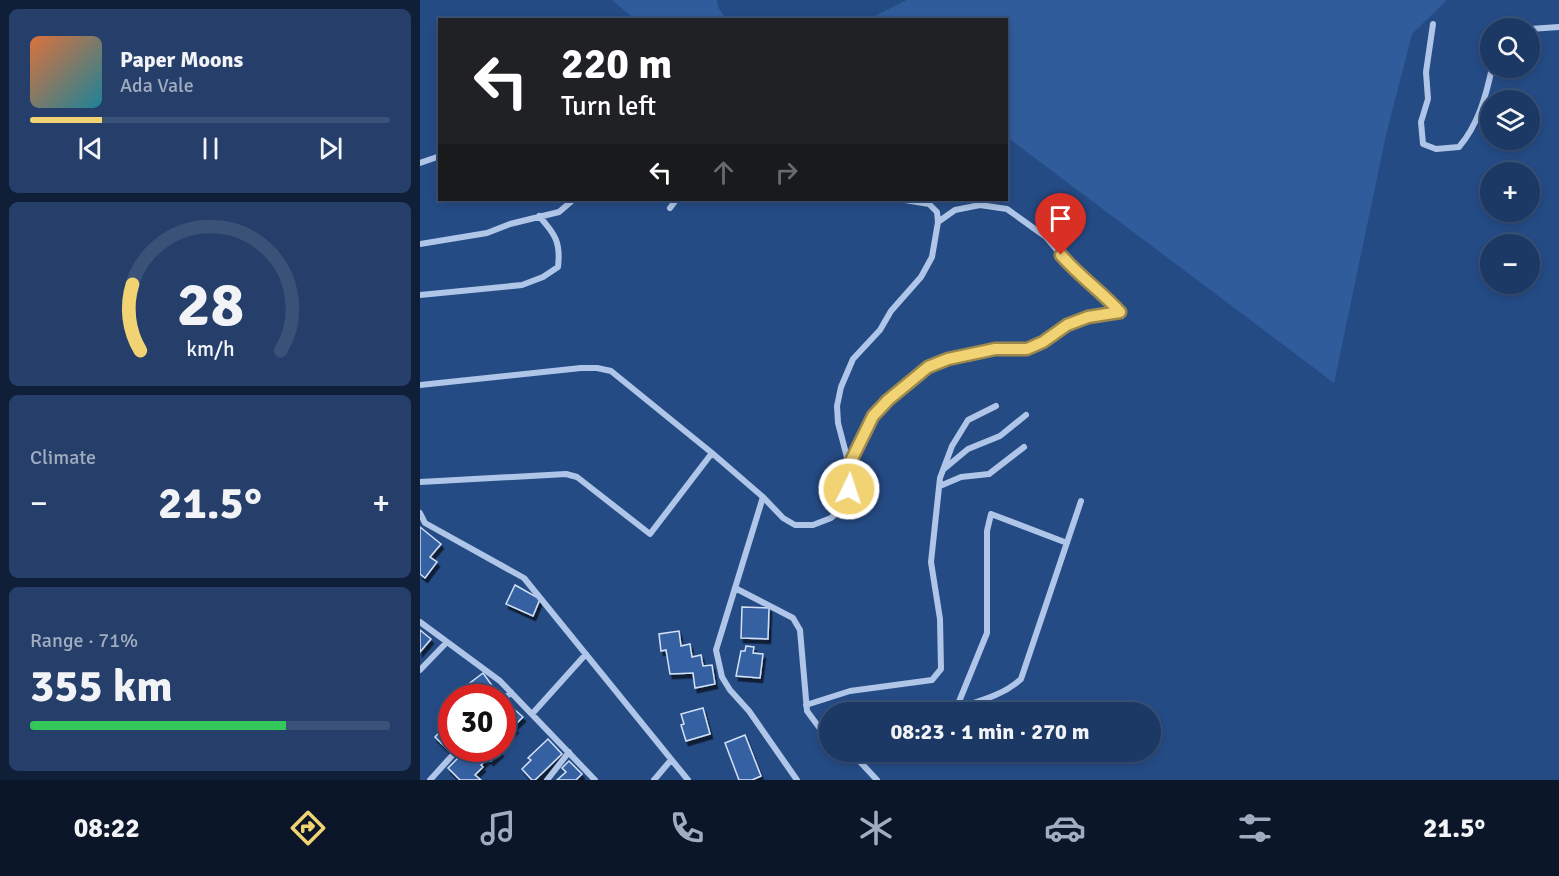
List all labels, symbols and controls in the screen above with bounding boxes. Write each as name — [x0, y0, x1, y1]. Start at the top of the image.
map controls — [1480, 18, 1540, 294]
button: search — [1480, 18, 1540, 78]
text: 220 m — [561, 39, 672, 90]
icon: left — [462, 42, 540, 120]
text: Paper Moons — [120, 46, 243, 73]
text: Ada Vale — [120, 73, 194, 98]
text: Turn left — [561, 90, 656, 123]
button: layers — [1480, 90, 1540, 150]
icon: previous — [74, 132, 107, 165]
icon: pause — [194, 132, 227, 165]
icon: next — [314, 132, 347, 165]
icon: left — [644, 156, 677, 189]
icon: ahead — [707, 156, 740, 189]
icon: right — [770, 156, 803, 189]
button: + — [1480, 162, 1540, 222]
pin — [1035, 193, 1086, 255]
icon: arrive — [1044, 202, 1077, 235]
button: − — [1480, 234, 1540, 294]
text: 28 — [176, 266, 244, 343]
text: km/h — [186, 336, 234, 362]
text: Climate — [30, 445, 96, 470]
position arrow — [817, 457, 881, 521]
text: 21.5° — [158, 476, 262, 531]
text: − — [30, 483, 48, 524]
text: + — [372, 483, 390, 524]
text: Range · 71% — [30, 628, 138, 653]
text: 355 km — [30, 659, 173, 714]
speed limit sign: 30 — [438, 684, 516, 762]
text: 08:23 · 1 min · 270 m — [890, 718, 1090, 745]
icon: directions — [287, 807, 329, 849]
icon: music — [477, 807, 519, 849]
icon: phone — [666, 807, 708, 849]
icon: climate — [855, 807, 897, 849]
icon: car — [1044, 807, 1086, 849]
icon: filters — [1234, 807, 1276, 849]
text: 08:22 — [74, 812, 140, 845]
text: 21.5° — [1423, 812, 1485, 845]

